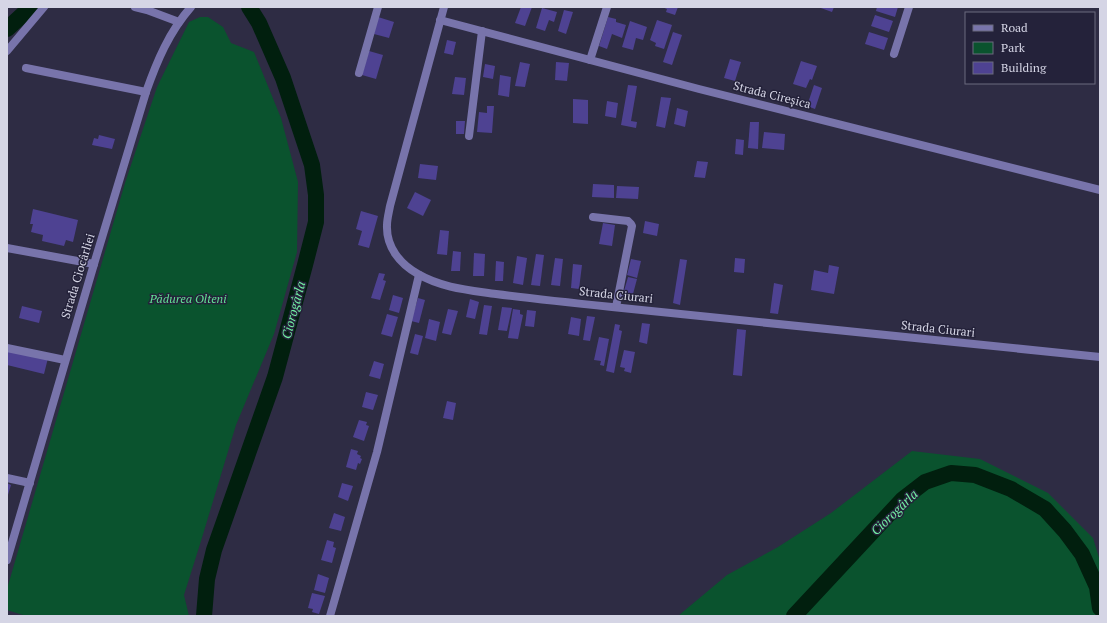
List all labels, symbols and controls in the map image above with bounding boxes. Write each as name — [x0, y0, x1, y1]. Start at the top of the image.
legend — [965, 12, 1095, 84]
text: Road — [1001, 20, 1028, 35]
text: Park — [1001, 40, 1026, 55]
text: Building — [1001, 60, 1047, 75]
street label: Strada Cireșica — [731, 78, 813, 112]
street label: Strada Ciocârliei — [57, 231, 98, 320]
water label: Ciorogârla — [277, 279, 309, 341]
street label: Strada Ciurari — [578, 283, 654, 306]
park label: Pădurea Olteni — [148, 291, 227, 306]
street label: Strada Ciurari — [900, 317, 976, 340]
water label: Ciorogârla — [867, 485, 921, 539]

